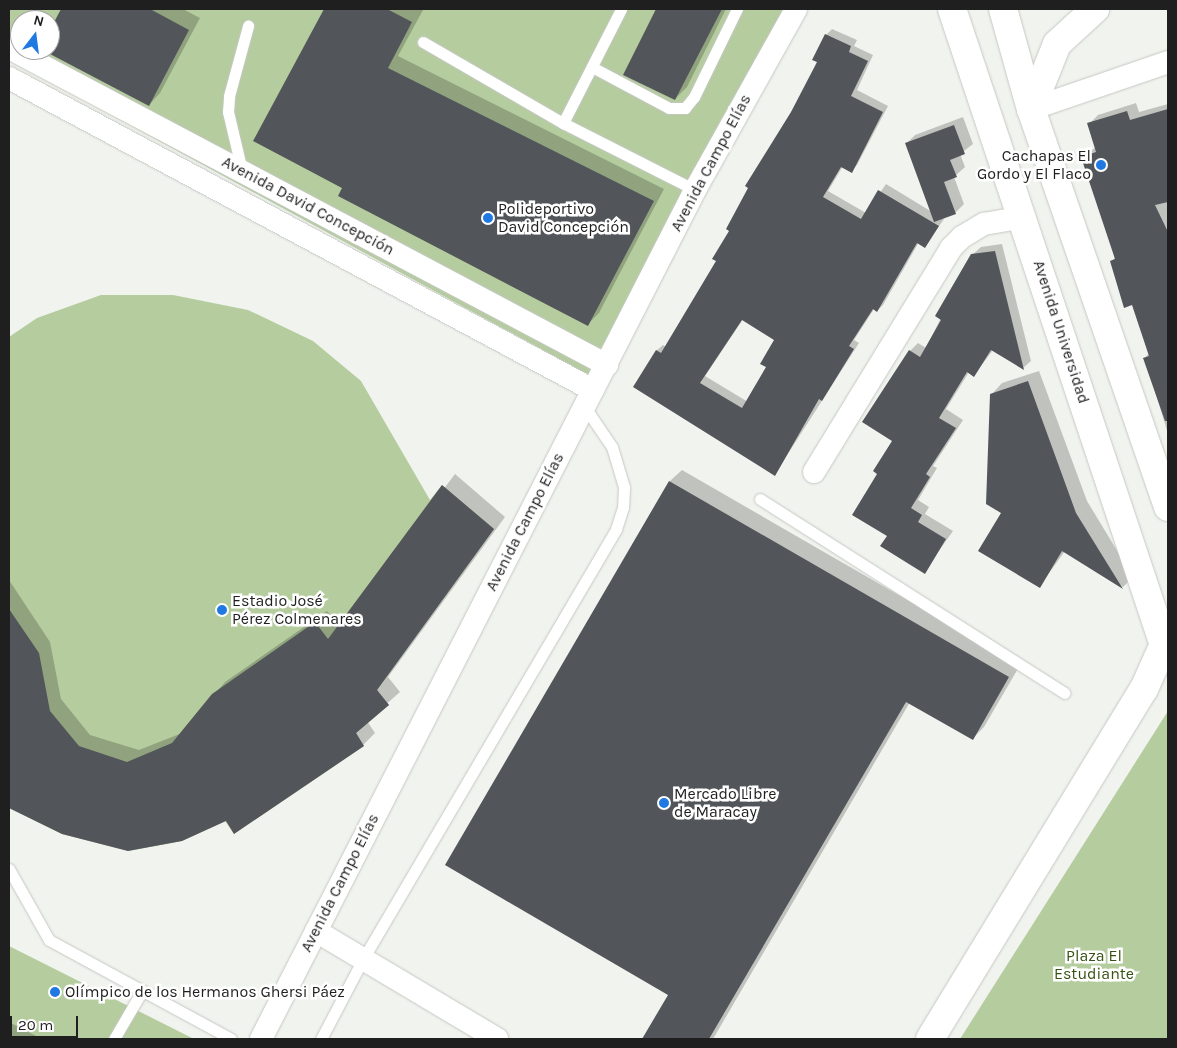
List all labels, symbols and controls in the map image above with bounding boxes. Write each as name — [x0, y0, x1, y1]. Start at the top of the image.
north arrow — [10, 10, 60, 60]
text: N — [32, 11, 46, 31]
street label: Avenida Campo Elías — [667, 91, 755, 235]
place label: Cachapas El Gordo y El Flaco — [977, 146, 1091, 184]
street label: Avenida David Concepción — [219, 152, 397, 260]
marker: Cachapas El Gordo y El Flaco — [1095, 159, 1107, 171]
place label: Polideportivo David Concepción — [498, 199, 629, 237]
marker: Polideportivo David Concepción — [482, 212, 494, 224]
street label: Avenida Universidad — [1029, 258, 1093, 406]
street label: Avenida Campo Elías — [482, 450, 568, 594]
place label: Estadio José Pérez Colmenares — [232, 591, 362, 629]
marker: Estadio José Pérez Colmenares — [216, 604, 228, 616]
place label: Mercado Libre de Maracay — [674, 784, 776, 822]
marker: Mercado Libre de Maracay — [658, 797, 670, 809]
street label: Avenida Campo Elías — [297, 811, 383, 955]
park label: Plaza El Estudiante — [1054, 946, 1134, 984]
place label: Olímpico de los Hermanos Ghersi Páez — [65, 982, 345, 1002]
marker: Olímpico de los Hermanos Ghersi Páez — [49, 986, 61, 998]
scale bar — [12, 1006, 80, 1038]
text: 20 m — [18, 1016, 53, 1034]

